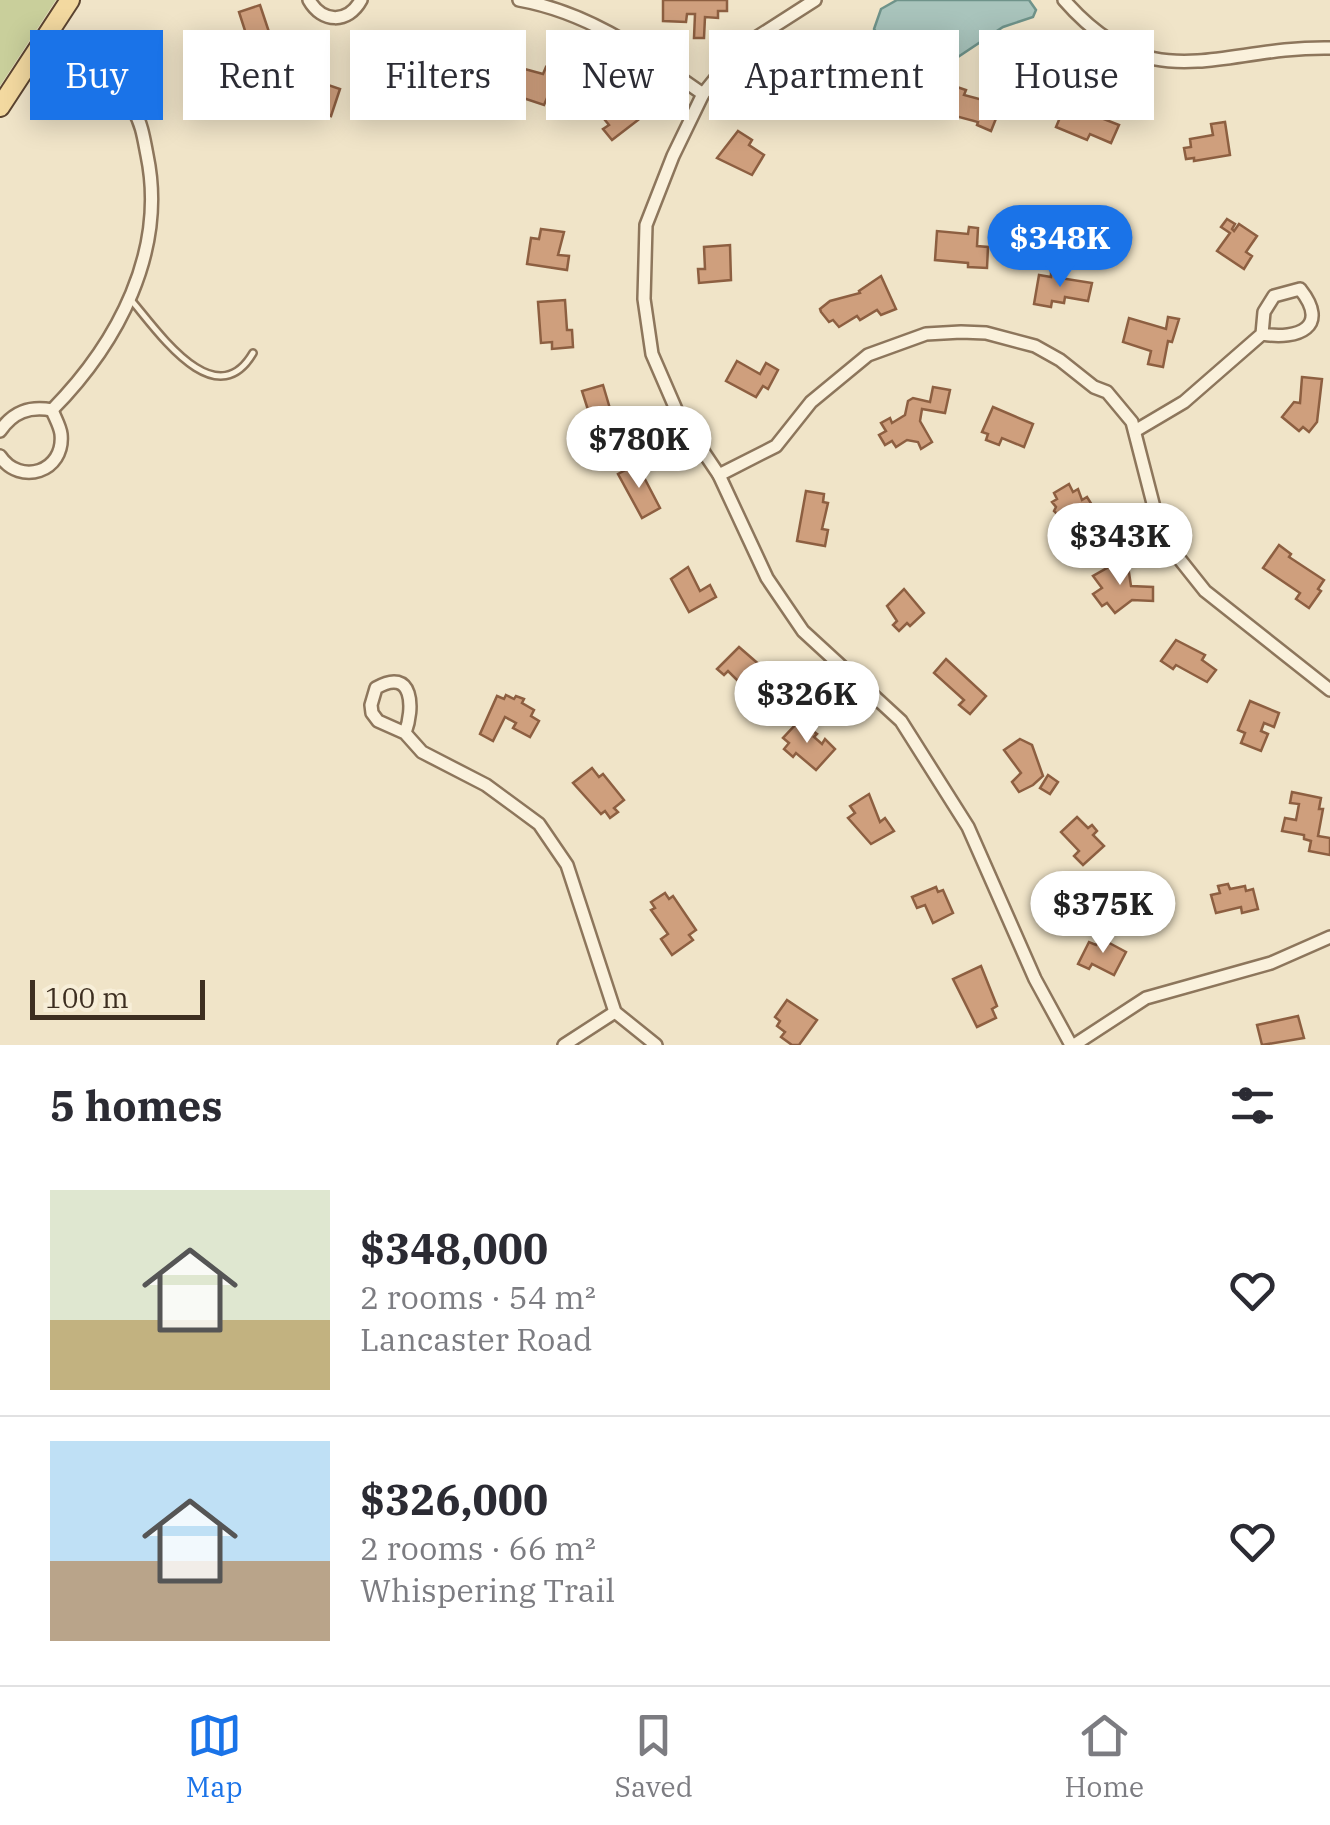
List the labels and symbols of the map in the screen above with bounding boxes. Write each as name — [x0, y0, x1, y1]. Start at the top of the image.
pin: $348K — [990, 205, 1130, 290]
pin: $780K — [569, 406, 709, 491]
pin: $343K — [1050, 503, 1190, 588]
pin: $326K — [737, 661, 877, 746]
pin: $375K — [1033, 871, 1173, 956]
scale bar — [30, 975, 205, 1020]

